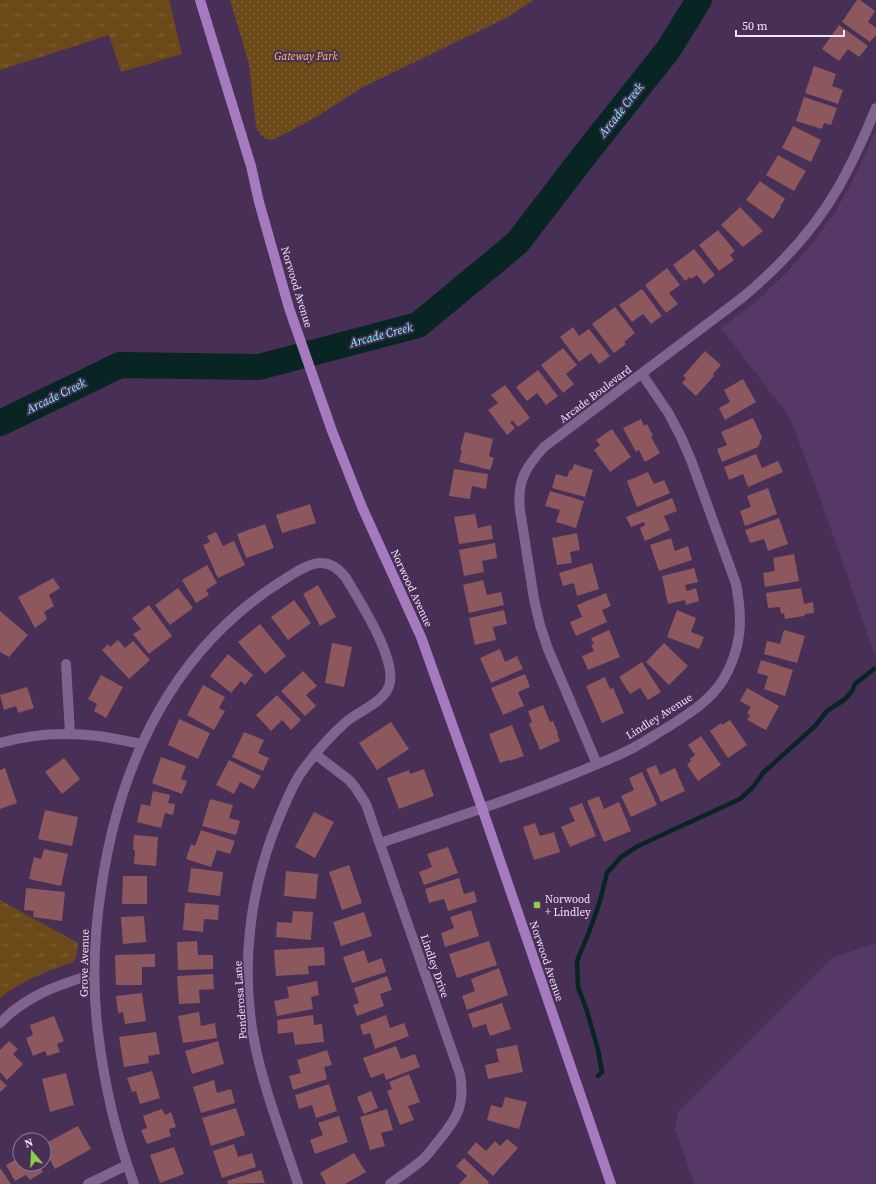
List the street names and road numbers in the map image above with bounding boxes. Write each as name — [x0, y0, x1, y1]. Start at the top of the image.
street label: Norwood Avenue — [277, 245, 316, 330]
street label: Arcade Boulevard — [556, 362, 635, 427]
street label: Norwood Avenue — [387, 547, 436, 630]
street label: Lindley Avenue — [623, 690, 696, 743]
street label: Norwood Avenue — [526, 919, 567, 1004]
street label: Grove Avenue — [76, 929, 93, 997]
street label: Lindley Drive — [417, 932, 453, 1000]
street label: Ponderosa Lane — [230, 960, 251, 1040]

